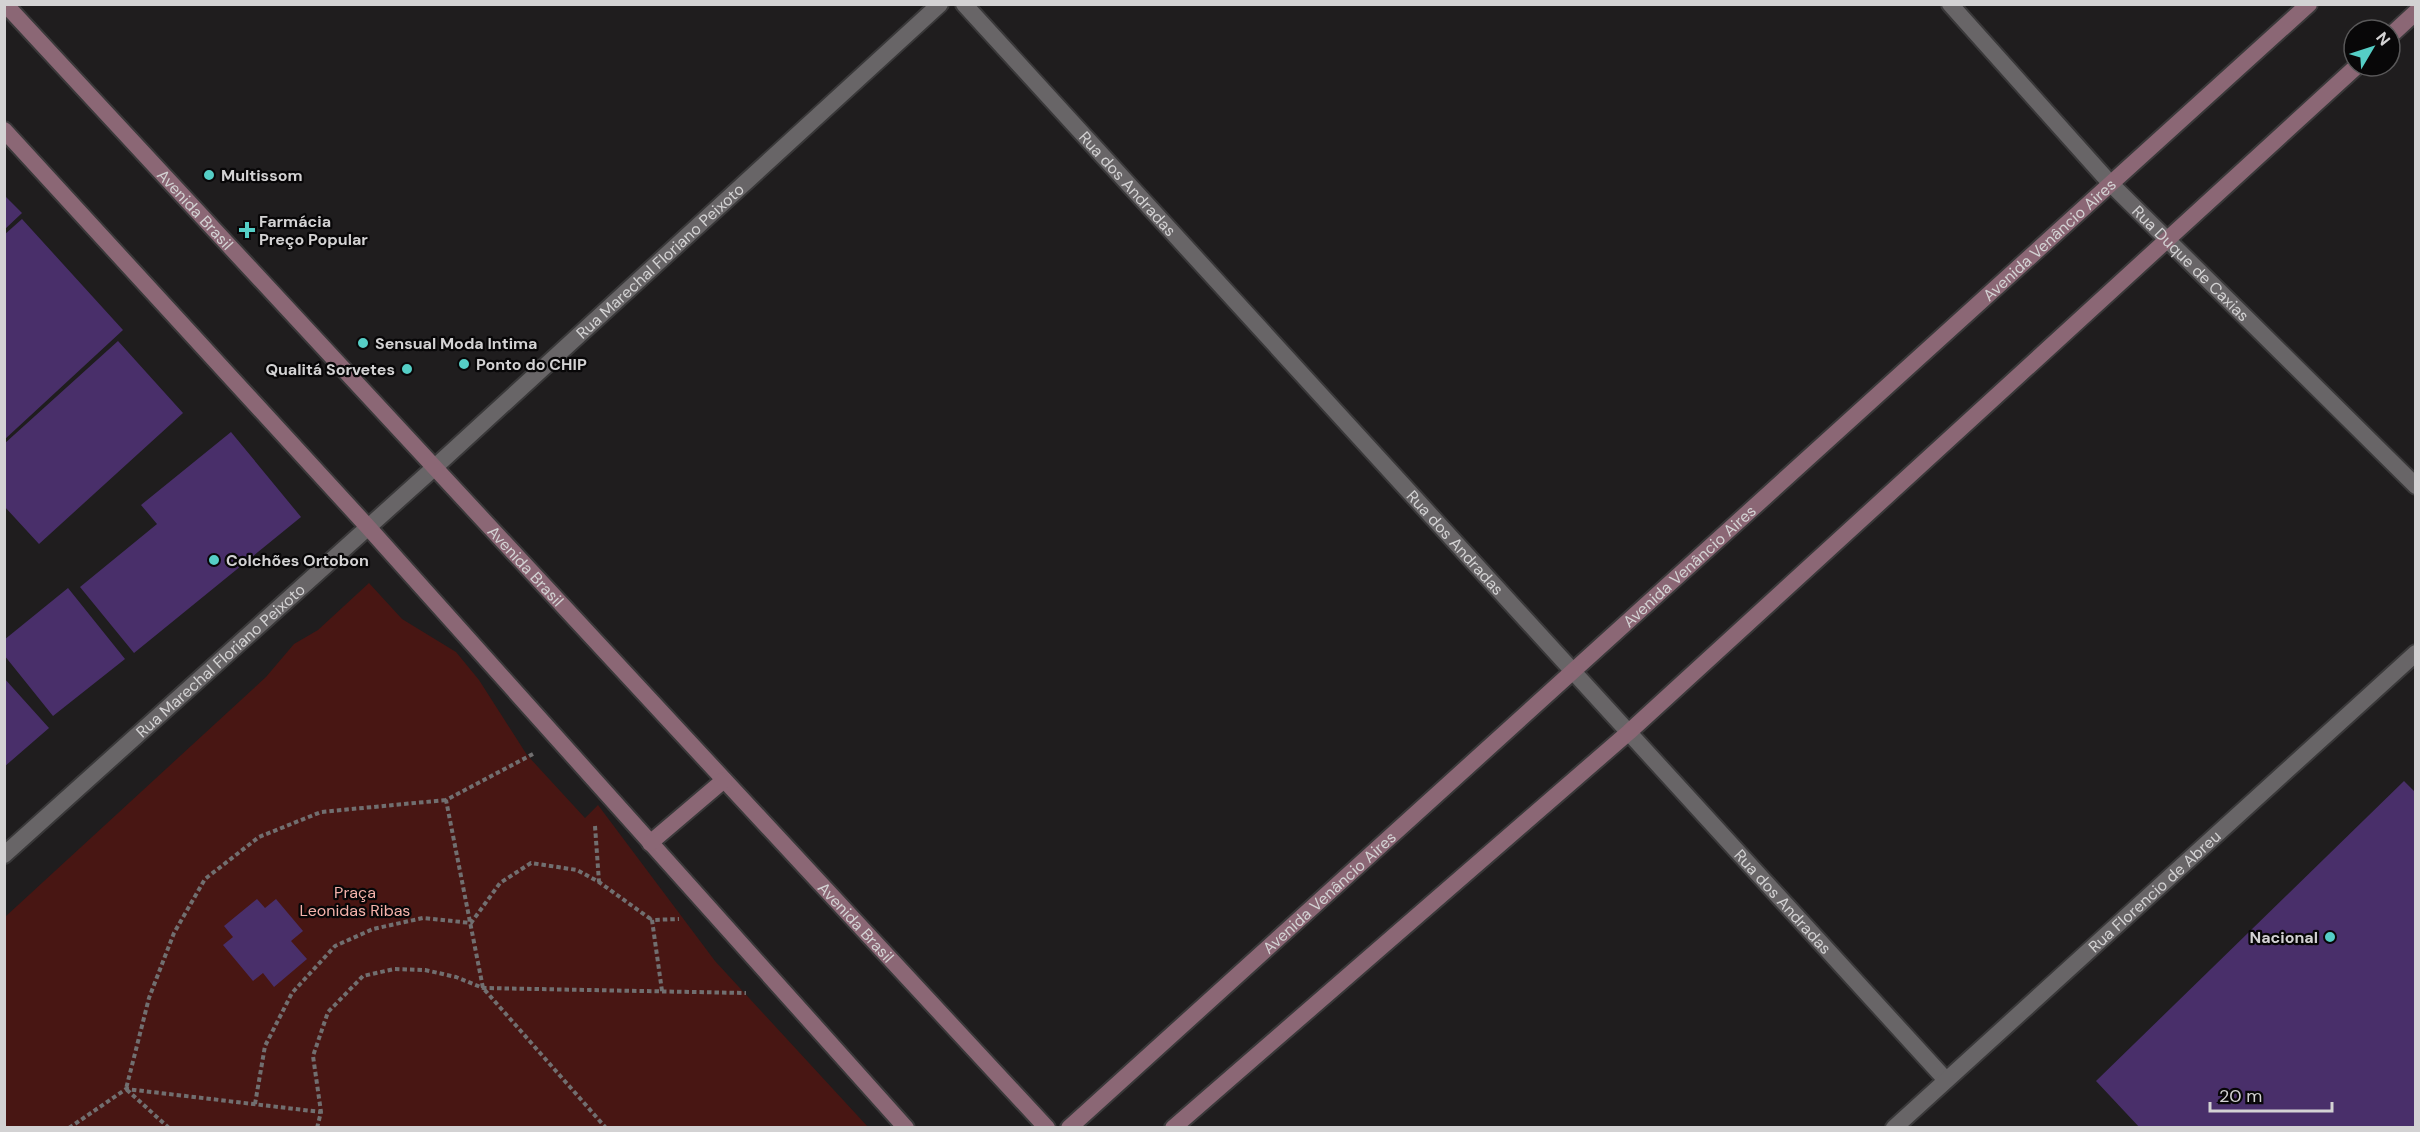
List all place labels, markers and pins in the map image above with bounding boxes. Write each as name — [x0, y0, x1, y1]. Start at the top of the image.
place label: Multissom — [221, 165, 302, 186]
marker: Multissom — [202, 168, 216, 182]
place label: Farmácia Preço Popular — [259, 211, 368, 250]
marker: Farmácia Preço Popular — [240, 223, 254, 237]
place label: Sensual Moda Intima — [375, 333, 537, 354]
marker: Sensual Moda Intima — [356, 336, 370, 350]
place label: Ponto do CHIP — [476, 354, 587, 375]
marker: Ponto do CHIP — [457, 357, 471, 371]
place label: Qualitá Sorvetes — [265, 359, 395, 380]
marker: Qualitá Sorvetes — [400, 362, 414, 376]
place label: Colchões Ortobon — [226, 550, 369, 571]
marker: Colchões Ortobon — [207, 553, 221, 567]
place label: Nacional — [2250, 927, 2318, 948]
marker: Nacional — [2323, 930, 2337, 944]

